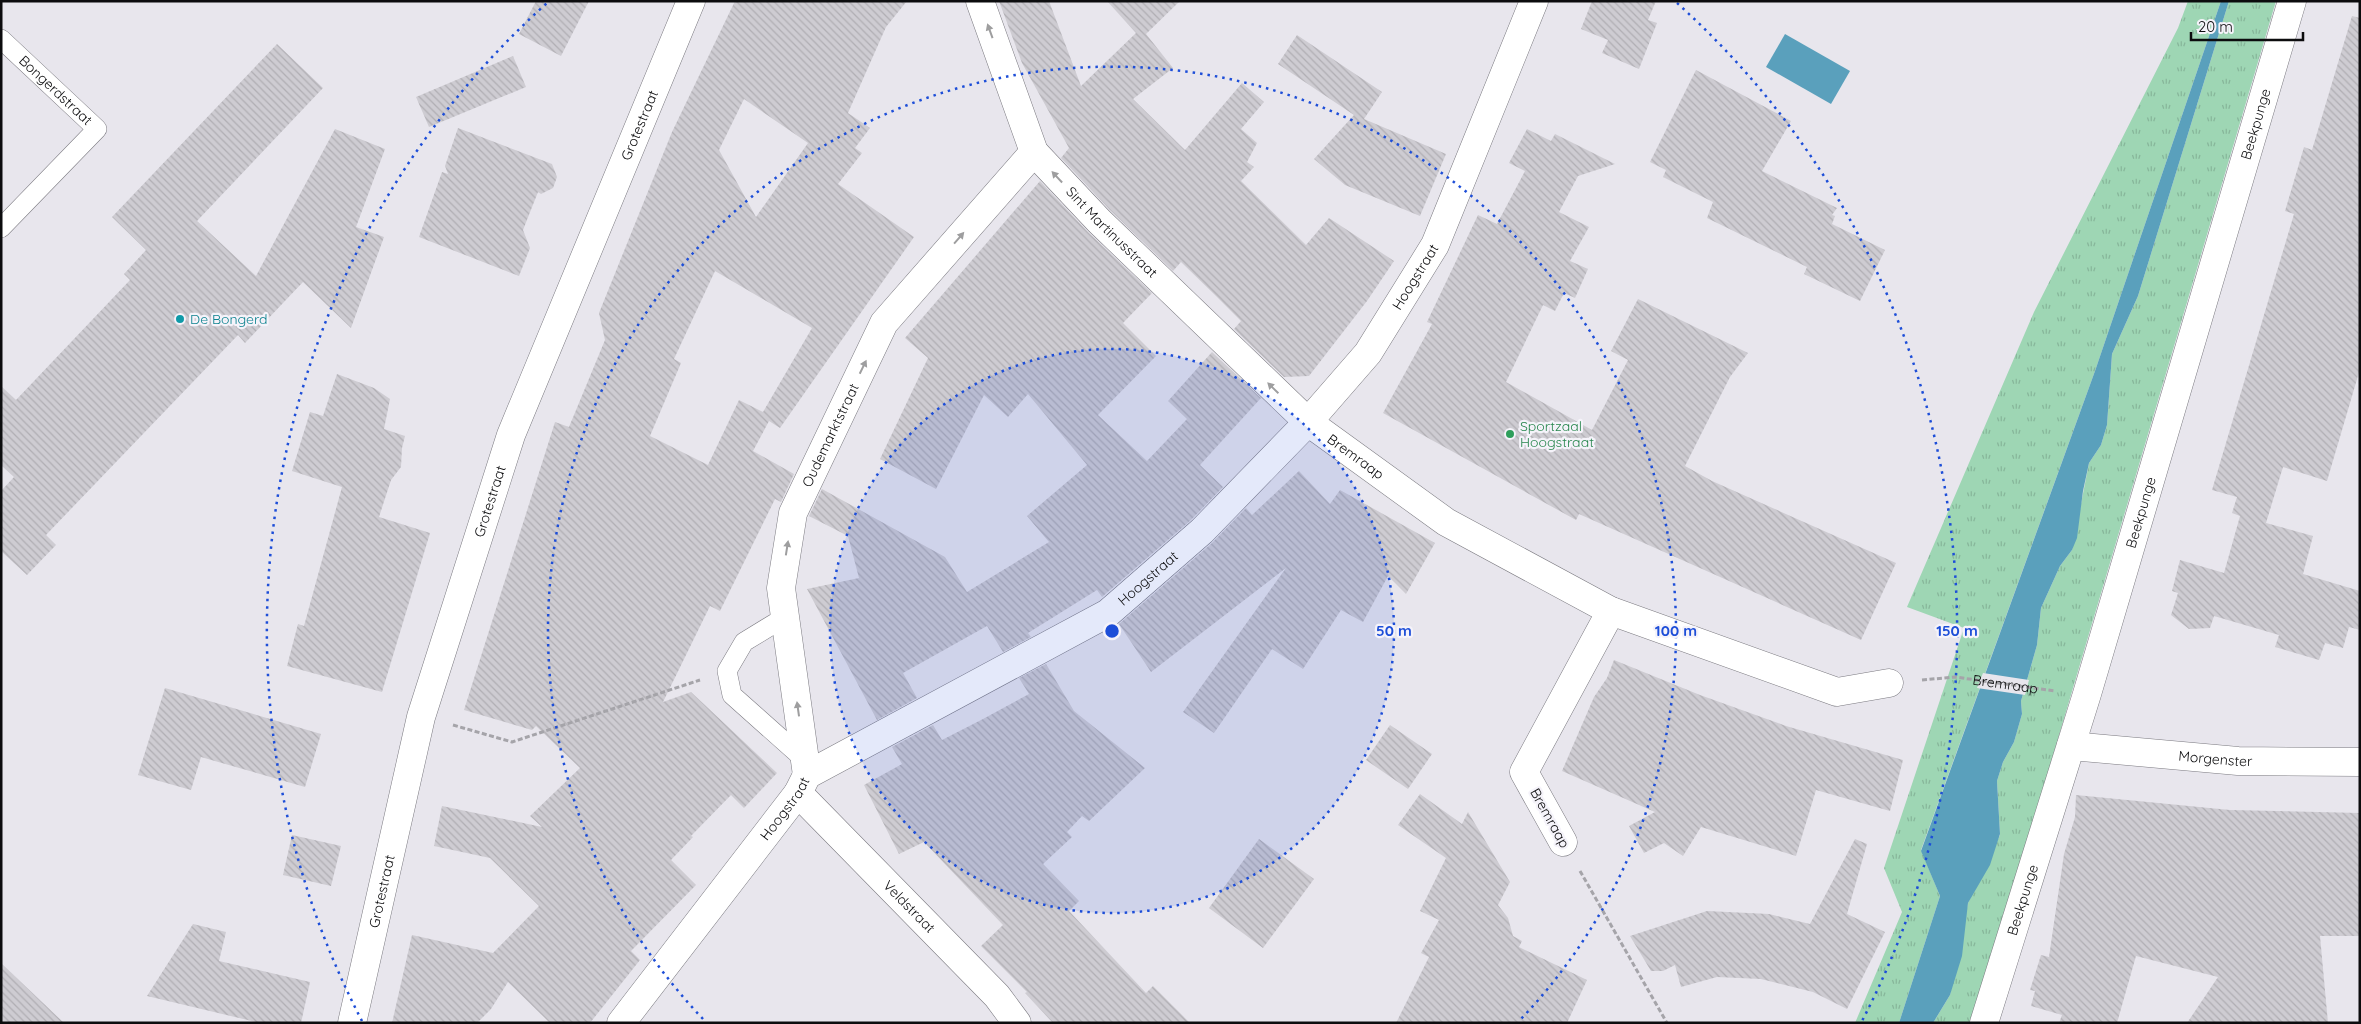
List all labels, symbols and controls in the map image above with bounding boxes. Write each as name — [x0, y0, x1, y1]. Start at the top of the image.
scale bar — [2191, 10, 2304, 42]
text: 20 m — [2198, 17, 2233, 36]
one-way arrow — [986, 23, 994, 38]
street label: Bongerdstraat — [15, 52, 96, 129]
street label: Beekpunge — [2237, 86, 2275, 162]
street label: Grotestraat — [617, 87, 662, 163]
one-way arrow — [1051, 171, 1063, 183]
street label: Sint Martinusstraat — [1062, 183, 1161, 282]
one-way arrow — [953, 232, 965, 244]
street label: Hoogstraat — [1388, 240, 1443, 313]
place label: De Bongerd — [190, 310, 268, 328]
marker: De Bongerd — [174, 313, 186, 325]
one-way arrow — [859, 360, 867, 374]
street label: Oudemarktstraat — [798, 380, 863, 490]
one-way arrow — [1267, 382, 1279, 394]
place label: Sportzaal Hoogstraat — [1520, 417, 1594, 451]
marker: Sportzaal Hoogstraat — [1504, 428, 1516, 440]
street label: Bremraap — [1324, 430, 1388, 483]
street label: Grotestraat — [470, 463, 510, 540]
street label: Beekpunge — [2122, 475, 2160, 550]
one-way arrow — [784, 540, 792, 556]
street label: Hoogstraat — [1114, 547, 1182, 609]
text: 50 m — [1376, 621, 1412, 640]
text: 100 m — [1655, 621, 1697, 640]
text: 150 m — [1936, 621, 1978, 640]
centre of rings — [1103, 622, 1121, 640]
street label: Bremraap — [1972, 671, 2039, 698]
one-way arrow — [794, 701, 802, 717]
street label: Morgenster — [2178, 747, 2253, 770]
street label: Hoogstraat — [756, 774, 814, 844]
street label: Bremraap — [1526, 785, 1574, 851]
street label: Grotestraat — [365, 853, 399, 930]
street label: Beekpunge — [2003, 862, 2042, 938]
street label: Veldstraat — [879, 876, 939, 937]

